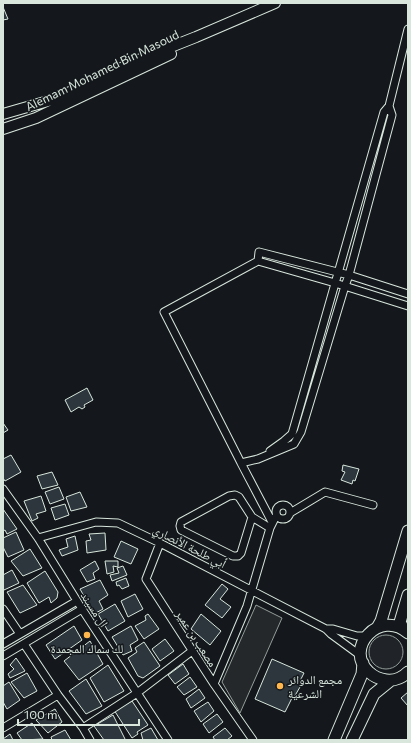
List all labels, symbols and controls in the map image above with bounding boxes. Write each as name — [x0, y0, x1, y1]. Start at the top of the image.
street label: Alemam Mohamed Bin Masoud — [23, 27, 181, 113]
street label: أبي طلحة الأنصاري — [149, 522, 229, 574]
street label: ال مسيند — [77, 589, 112, 630]
street label: مصعب بن عمير — [172, 606, 220, 670]
marker: لك سماك المجمدة — [82, 630, 92, 640]
place label: لك سماك المجمدة — [51, 641, 123, 656]
place label: مجمع الدوائر الشرعية — [287, 672, 342, 701]
marker: مجمع الدوائر الشرعية — [275, 681, 285, 691]
scale bar — [18, 701, 139, 727]
text: 100 m — [24, 707, 58, 721]

